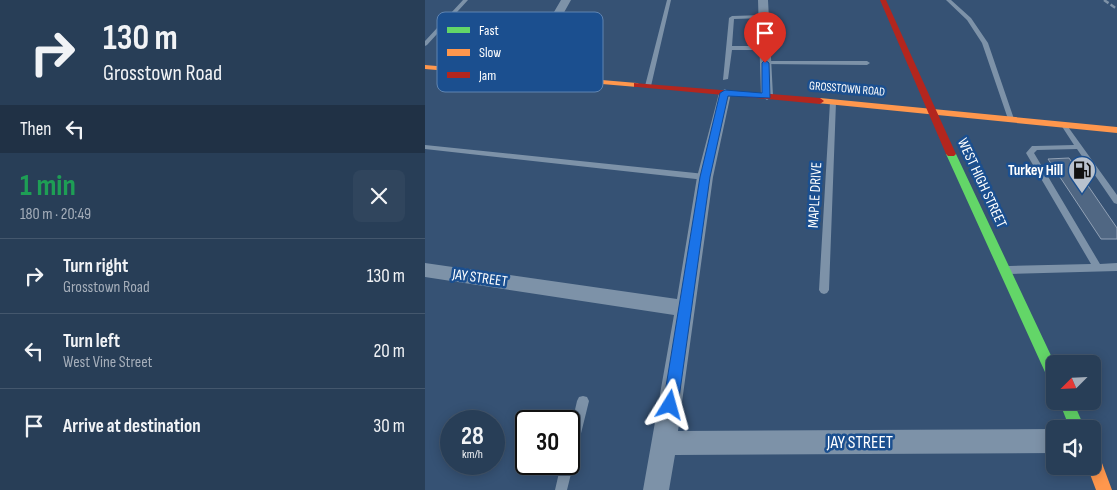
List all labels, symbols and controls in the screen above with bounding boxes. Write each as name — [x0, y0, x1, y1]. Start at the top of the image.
legend — [437, 12, 603, 92]
pin — [744, 12, 786, 63]
text: 130 m — [103, 17, 178, 60]
icon: arrive — [751, 19, 779, 47]
icon: right — [20, 20, 85, 85]
text: Fast — [479, 22, 499, 39]
text: Slow — [479, 44, 501, 61]
text: Grosstown Road — [103, 60, 222, 87]
text: Jam — [478, 67, 496, 84]
street label: GROSSTOWN ROAD — [808, 78, 886, 100]
icon: left — [61, 115, 89, 143]
text: Then — [20, 118, 51, 141]
street label: WEST HIGH STREET — [953, 135, 1011, 231]
fuel station icon: Turkey Hill — [1067, 155, 1097, 194]
place label: Turkey Hill — [1008, 161, 1063, 180]
street label: MAPLE DRIVE — [804, 162, 826, 228]
text: 1 min — [20, 168, 76, 204]
button: close — [353, 170, 405, 222]
text: 180 m · 20:49 — [20, 205, 91, 224]
text: Turn right — [63, 255, 128, 278]
icon: right — [20, 262, 48, 290]
text: 130 m — [367, 265, 405, 288]
street label: JAY STREET — [450, 265, 509, 291]
text: Grosstown Road — [63, 278, 150, 297]
text: Turn left — [63, 330, 120, 353]
icon: left — [20, 337, 48, 365]
text: 20 m — [373, 340, 405, 363]
text: West Vine Street — [63, 353, 153, 372]
north arrow — [1046, 355, 1101, 410]
map controls — [1046, 355, 1101, 475]
position arrow — [643, 378, 695, 430]
speed limit sign: 30 — [515, 410, 580, 475]
icon: arrive — [20, 412, 48, 440]
text: Arrive at destination — [63, 415, 201, 438]
text: 30 m — [373, 415, 405, 438]
button: sound — [1046, 420, 1101, 475]
text: 28 — [461, 421, 484, 452]
street label: JAY STREET — [826, 432, 893, 453]
text: km/h — [462, 447, 483, 462]

